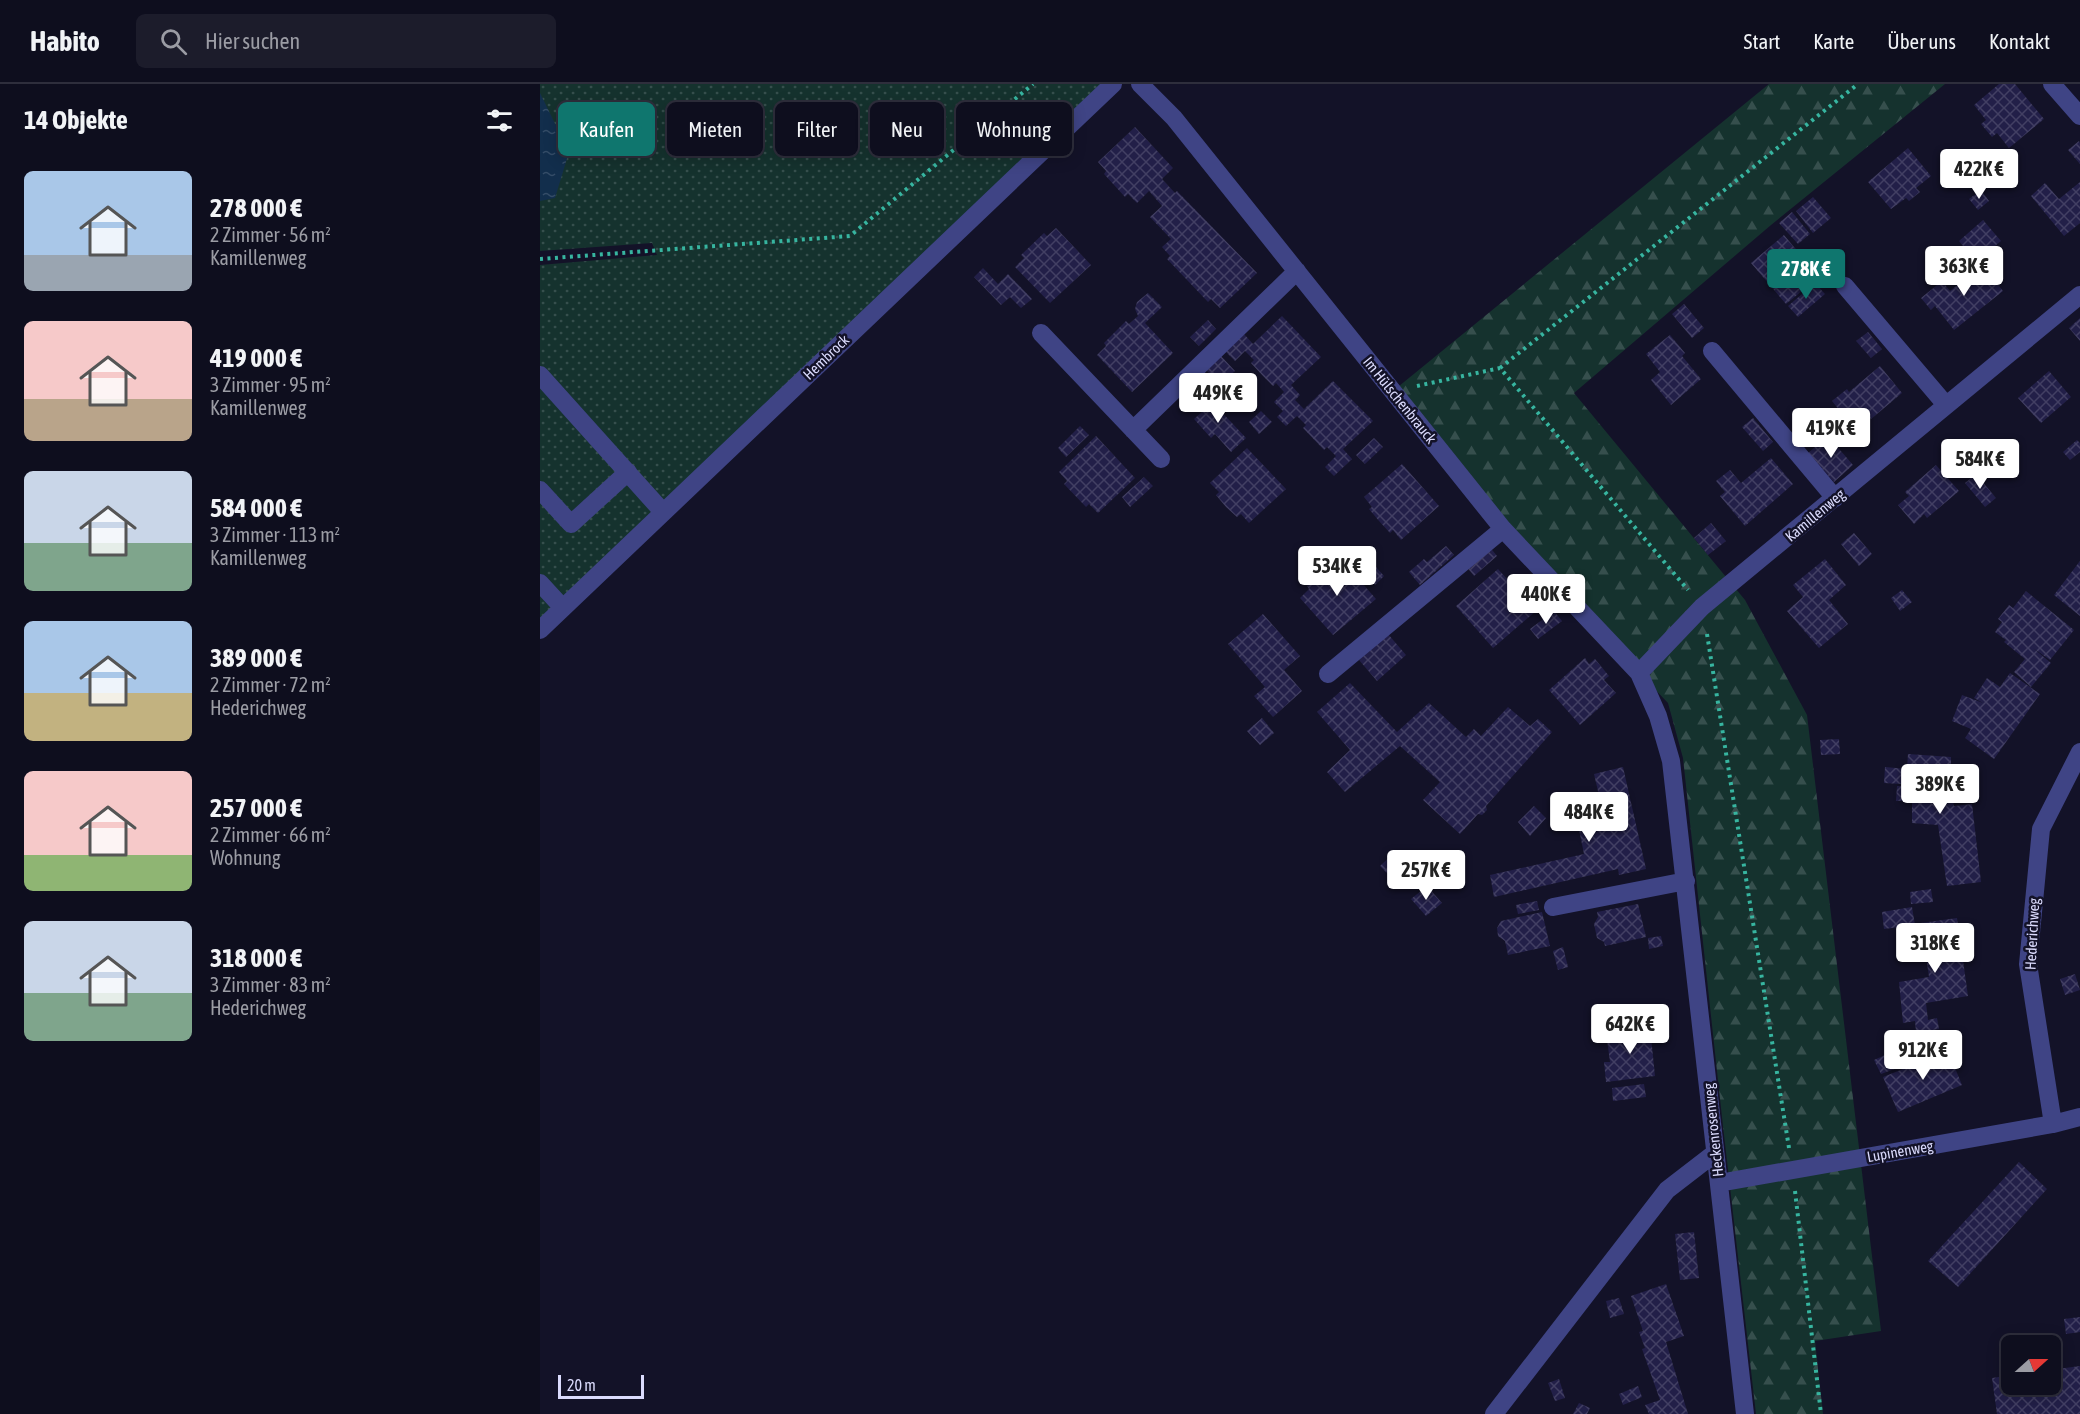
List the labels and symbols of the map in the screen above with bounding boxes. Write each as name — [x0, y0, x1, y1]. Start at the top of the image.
pin: 422K € — [1930, 149, 2028, 200]
pin: 363K € — [1915, 246, 2013, 297]
pin: 278K € — [1757, 249, 1855, 300]
street label: Hembrock — [800, 331, 853, 383]
street label: Im Hülschenbrauck — [1360, 353, 1440, 447]
pin: 449K € — [1169, 373, 1267, 424]
pin: 419K € — [1782, 408, 1880, 459]
pin: 584K € — [1931, 439, 2029, 490]
street label: Kamillenweg — [1782, 485, 1849, 545]
pin: 534K € — [1288, 546, 1386, 597]
pin: 440K € — [1497, 574, 1595, 625]
pin: 389K € — [1891, 764, 1989, 815]
pin: 484K € — [1540, 792, 1638, 843]
pin: 257K € — [1377, 850, 1475, 901]
street label: Hederichweg — [2022, 897, 2042, 970]
pin: 318K € — [1886, 923, 1984, 974]
pin: 642K € — [1581, 1004, 1679, 1055]
pin: 912K € — [1874, 1030, 1972, 1081]
street label: Heckenrosenweg — [1700, 1082, 1726, 1178]
street label: Lupinenweg — [1866, 1137, 1935, 1165]
north arrow — [2001, 1335, 2061, 1395]
scale bar — [558, 1372, 644, 1400]

